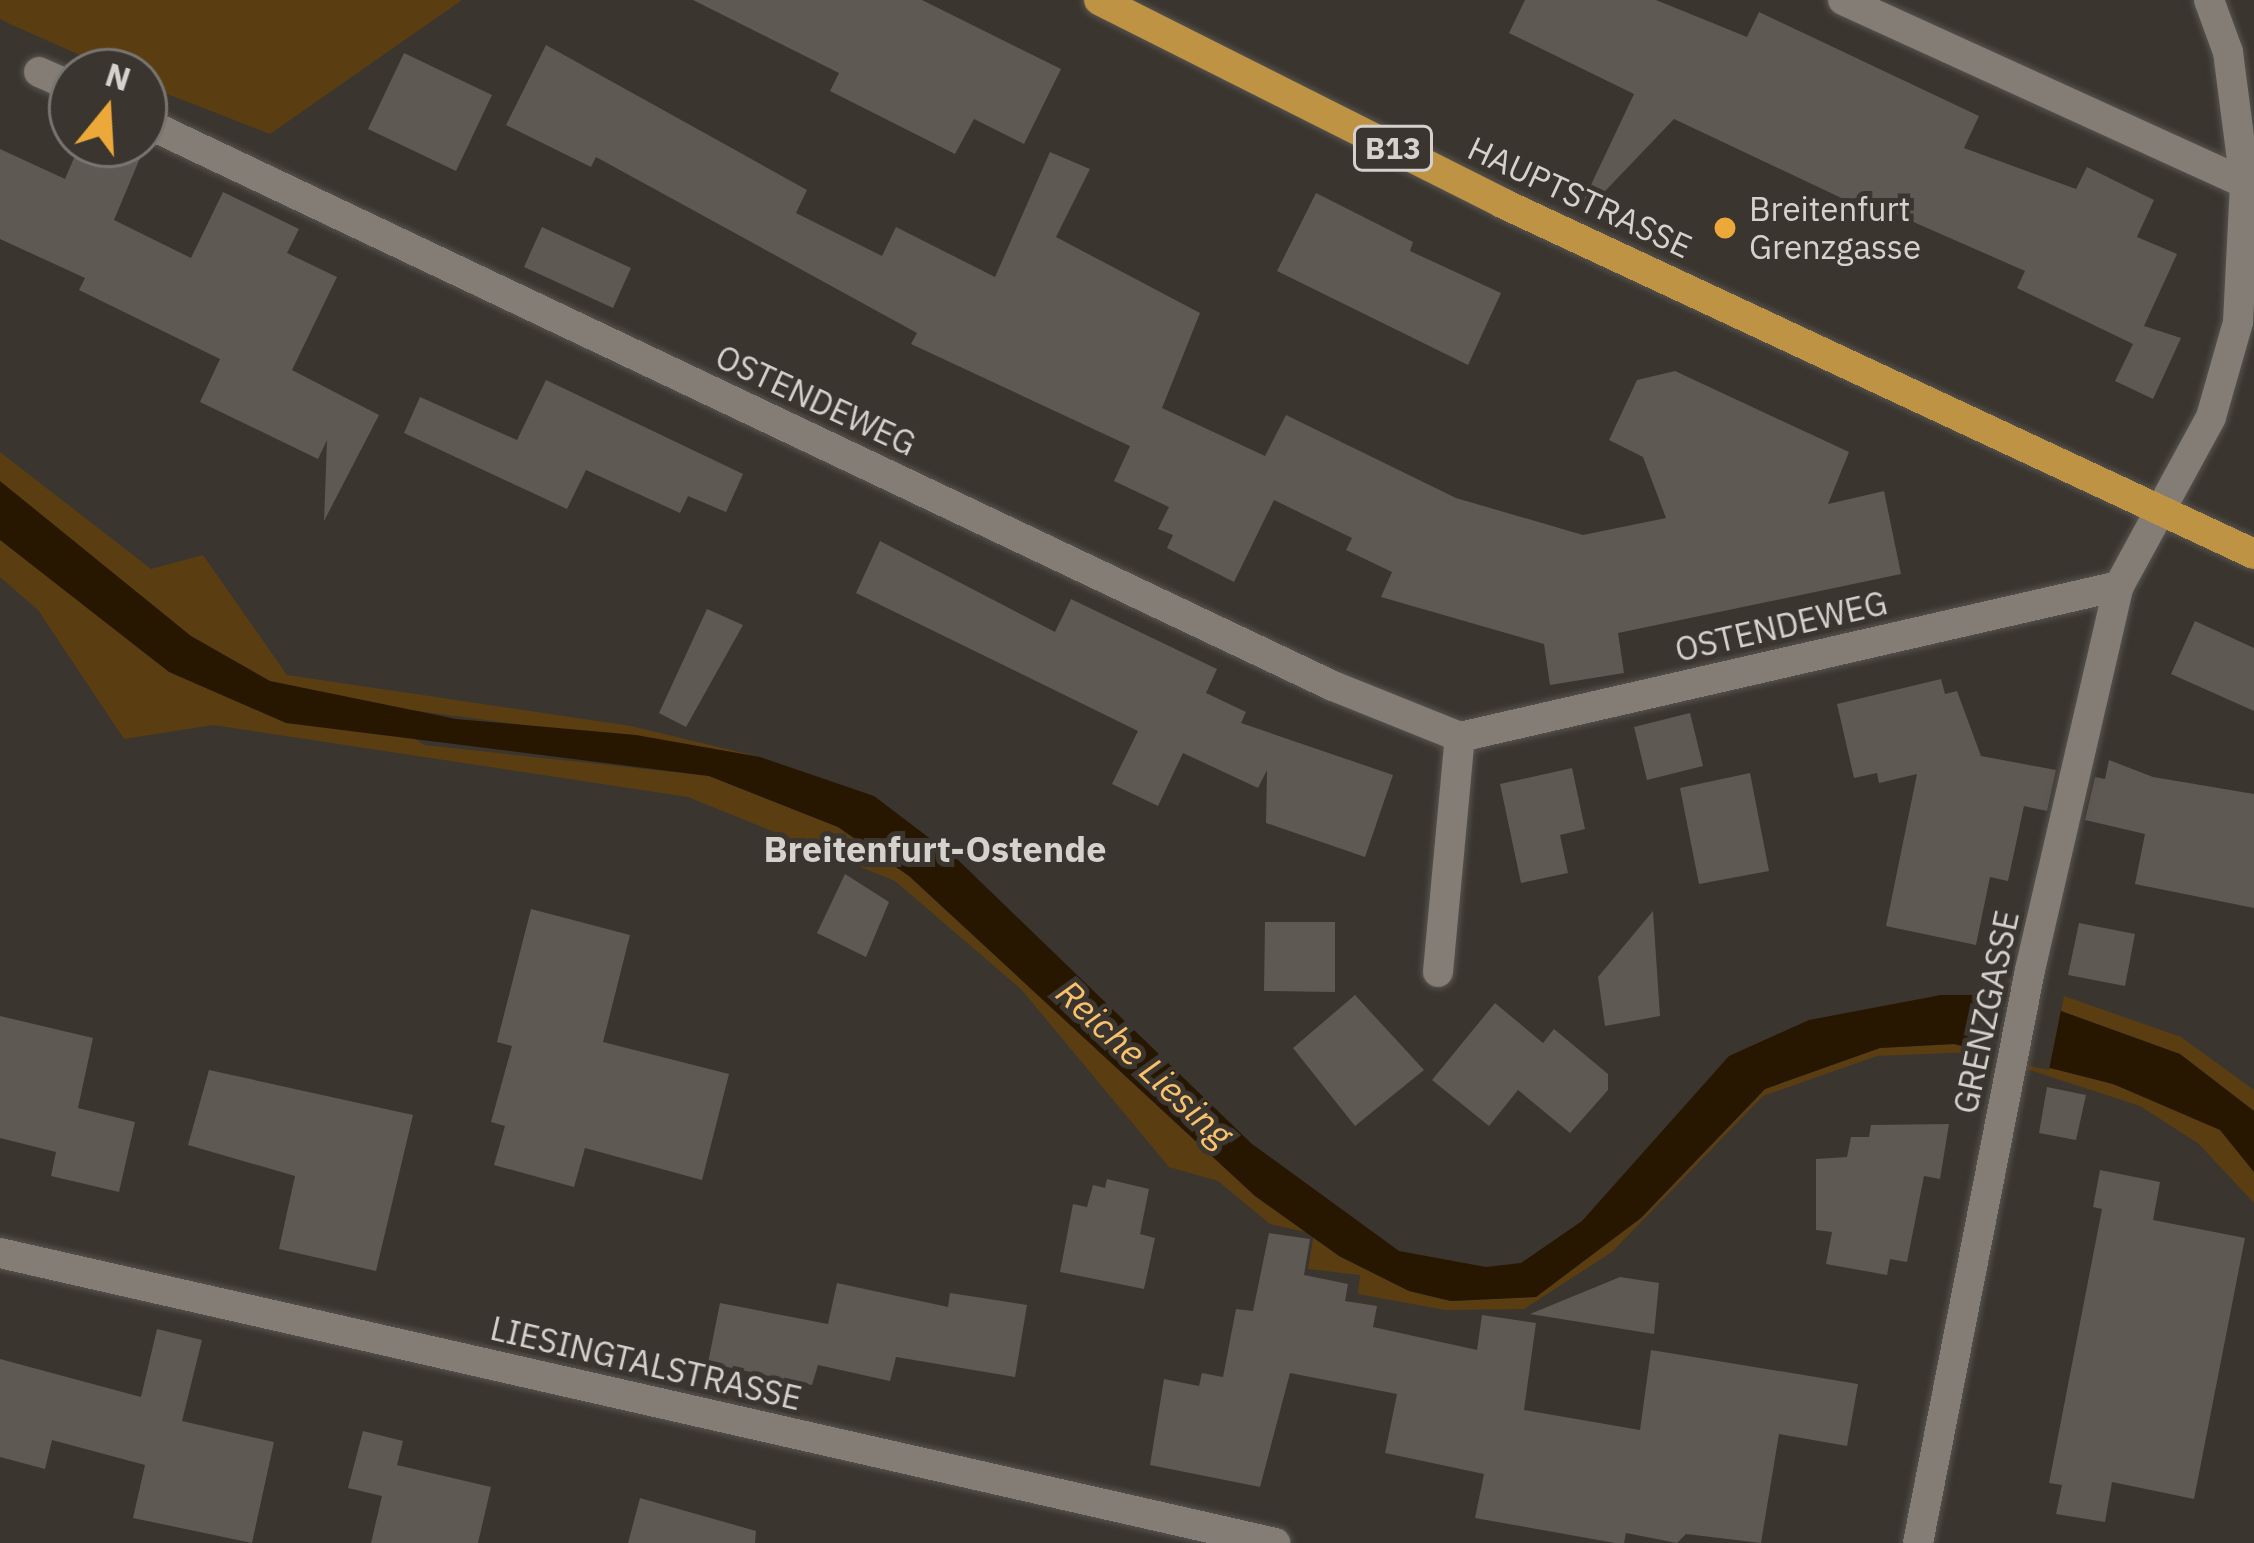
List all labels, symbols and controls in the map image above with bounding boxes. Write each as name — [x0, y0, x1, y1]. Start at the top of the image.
north arrow — [48, 48, 168, 168]
text: N — [100, 52, 136, 100]
road number: B13 — [1351, 124, 1435, 172]
street label: HAUPTSTRASSE — [1462, 128, 1698, 266]
place label: Breitenfurt Grenzgasse — [1749, 189, 1921, 267]
marker: Breitenfurt Grenzgasse — [1712, 215, 1738, 241]
street label: OSTENDEWEG — [710, 336, 922, 464]
street label: OSTENDEWEG — [1671, 582, 1891, 670]
district label: Breitenfurt-Ostende — [764, 827, 1106, 871]
street label: GRENZGASSE — [1945, 907, 2027, 1117]
water label: Reiche Liesing — [1048, 971, 1242, 1155]
street label: LIESINGTALSTRASSE — [487, 1308, 805, 1418]

